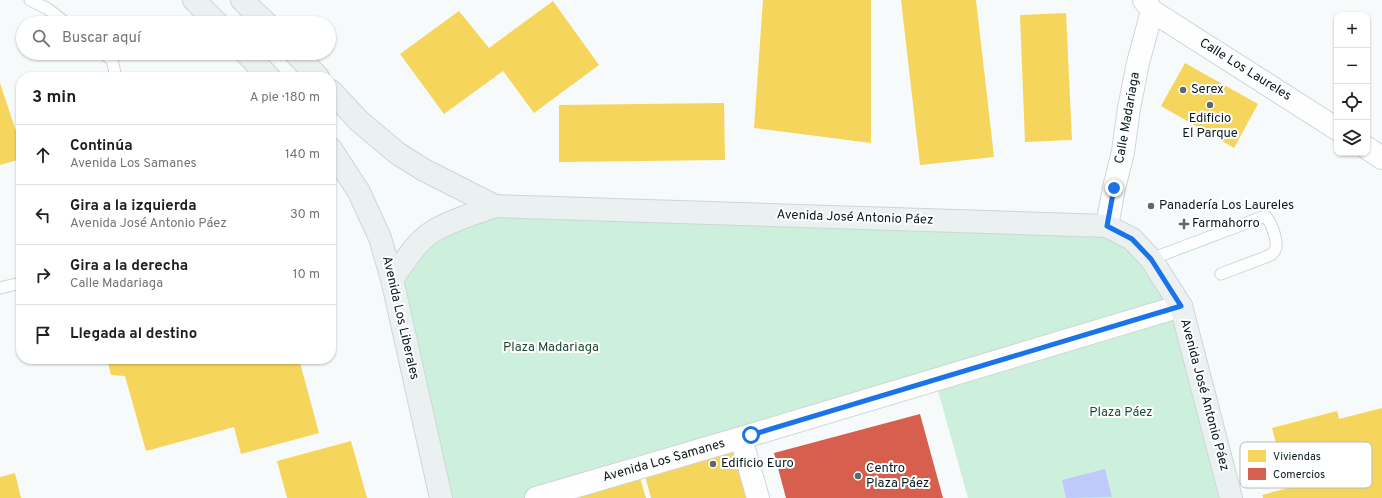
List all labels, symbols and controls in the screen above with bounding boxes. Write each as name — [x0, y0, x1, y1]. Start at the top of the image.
map controls — [1334, 12, 1370, 156]
button: + — [1334, 12, 1370, 48]
search box — [16, 16, 336, 60]
icon: search — [30, 27, 52, 49]
text: Buscar aquí — [62, 29, 141, 48]
street label: Calle Los Laureles — [1196, 35, 1294, 105]
button: − — [1334, 48, 1370, 84]
street label: Calle Madariaga — [1112, 71, 1144, 165]
place label: Serex — [1191, 82, 1224, 98]
button: locate — [1334, 84, 1370, 120]
marker: Serex — [1178, 85, 1188, 95]
text: 3 min — [32, 87, 76, 109]
text: A pie · 180 m — [250, 90, 320, 106]
marker: Edificio El Parque — [1205, 100, 1215, 110]
place label: Edificio El Parque — [1182, 111, 1238, 142]
button: layers — [1334, 120, 1370, 156]
text: Continúa — [70, 137, 132, 156]
icon: ahead — [32, 144, 54, 166]
text: 140 m — [285, 147, 320, 163]
text: Avenida Los Samanes — [70, 156, 197, 172]
route end — [1105, 179, 1123, 197]
text: Gira a la izquierda — [70, 197, 197, 216]
place label: Panadería Los Laureles — [1159, 198, 1294, 214]
marker: Panadería Los Laureles — [1146, 201, 1156, 211]
icon: left — [32, 204, 54, 226]
text: 30 m — [290, 207, 320, 223]
street label: Avenida José Antonio Páez — [776, 207, 934, 229]
text: Avenida José Antonio Páez — [70, 216, 227, 232]
place label: Farmahorro — [1192, 216, 1260, 232]
marker: Farmahorro — [1179, 219, 1189, 229]
street label: Avenida Los Liberales — [378, 255, 422, 381]
text: Gira a la derecha — [70, 257, 188, 276]
icon: right — [32, 264, 54, 286]
text: 10 m — [293, 267, 320, 283]
text: Calle Madariaga — [70, 276, 163, 292]
street label: Avenida José Antonio Páez — [1176, 317, 1232, 473]
icon: arrive — [32, 324, 54, 346]
text: Llegada al destino — [70, 325, 197, 344]
park label: Plaza Madariaga — [503, 340, 599, 356]
park label: Plaza Páez — [1089, 405, 1153, 421]
route start — [742, 426, 760, 444]
street label: Avenida Los Samanes — [601, 436, 727, 486]
legend — [1240, 442, 1372, 488]
text: Viviendas — [1273, 450, 1321, 464]
place label: Edificio Euro — [721, 456, 794, 472]
marker: Edificio Euro — [708, 459, 718, 469]
place label: Centro Plaza Páez — [866, 461, 929, 492]
text: Comercios — [1273, 468, 1325, 482]
marker: Centro Plaza Páez — [853, 471, 863, 481]

